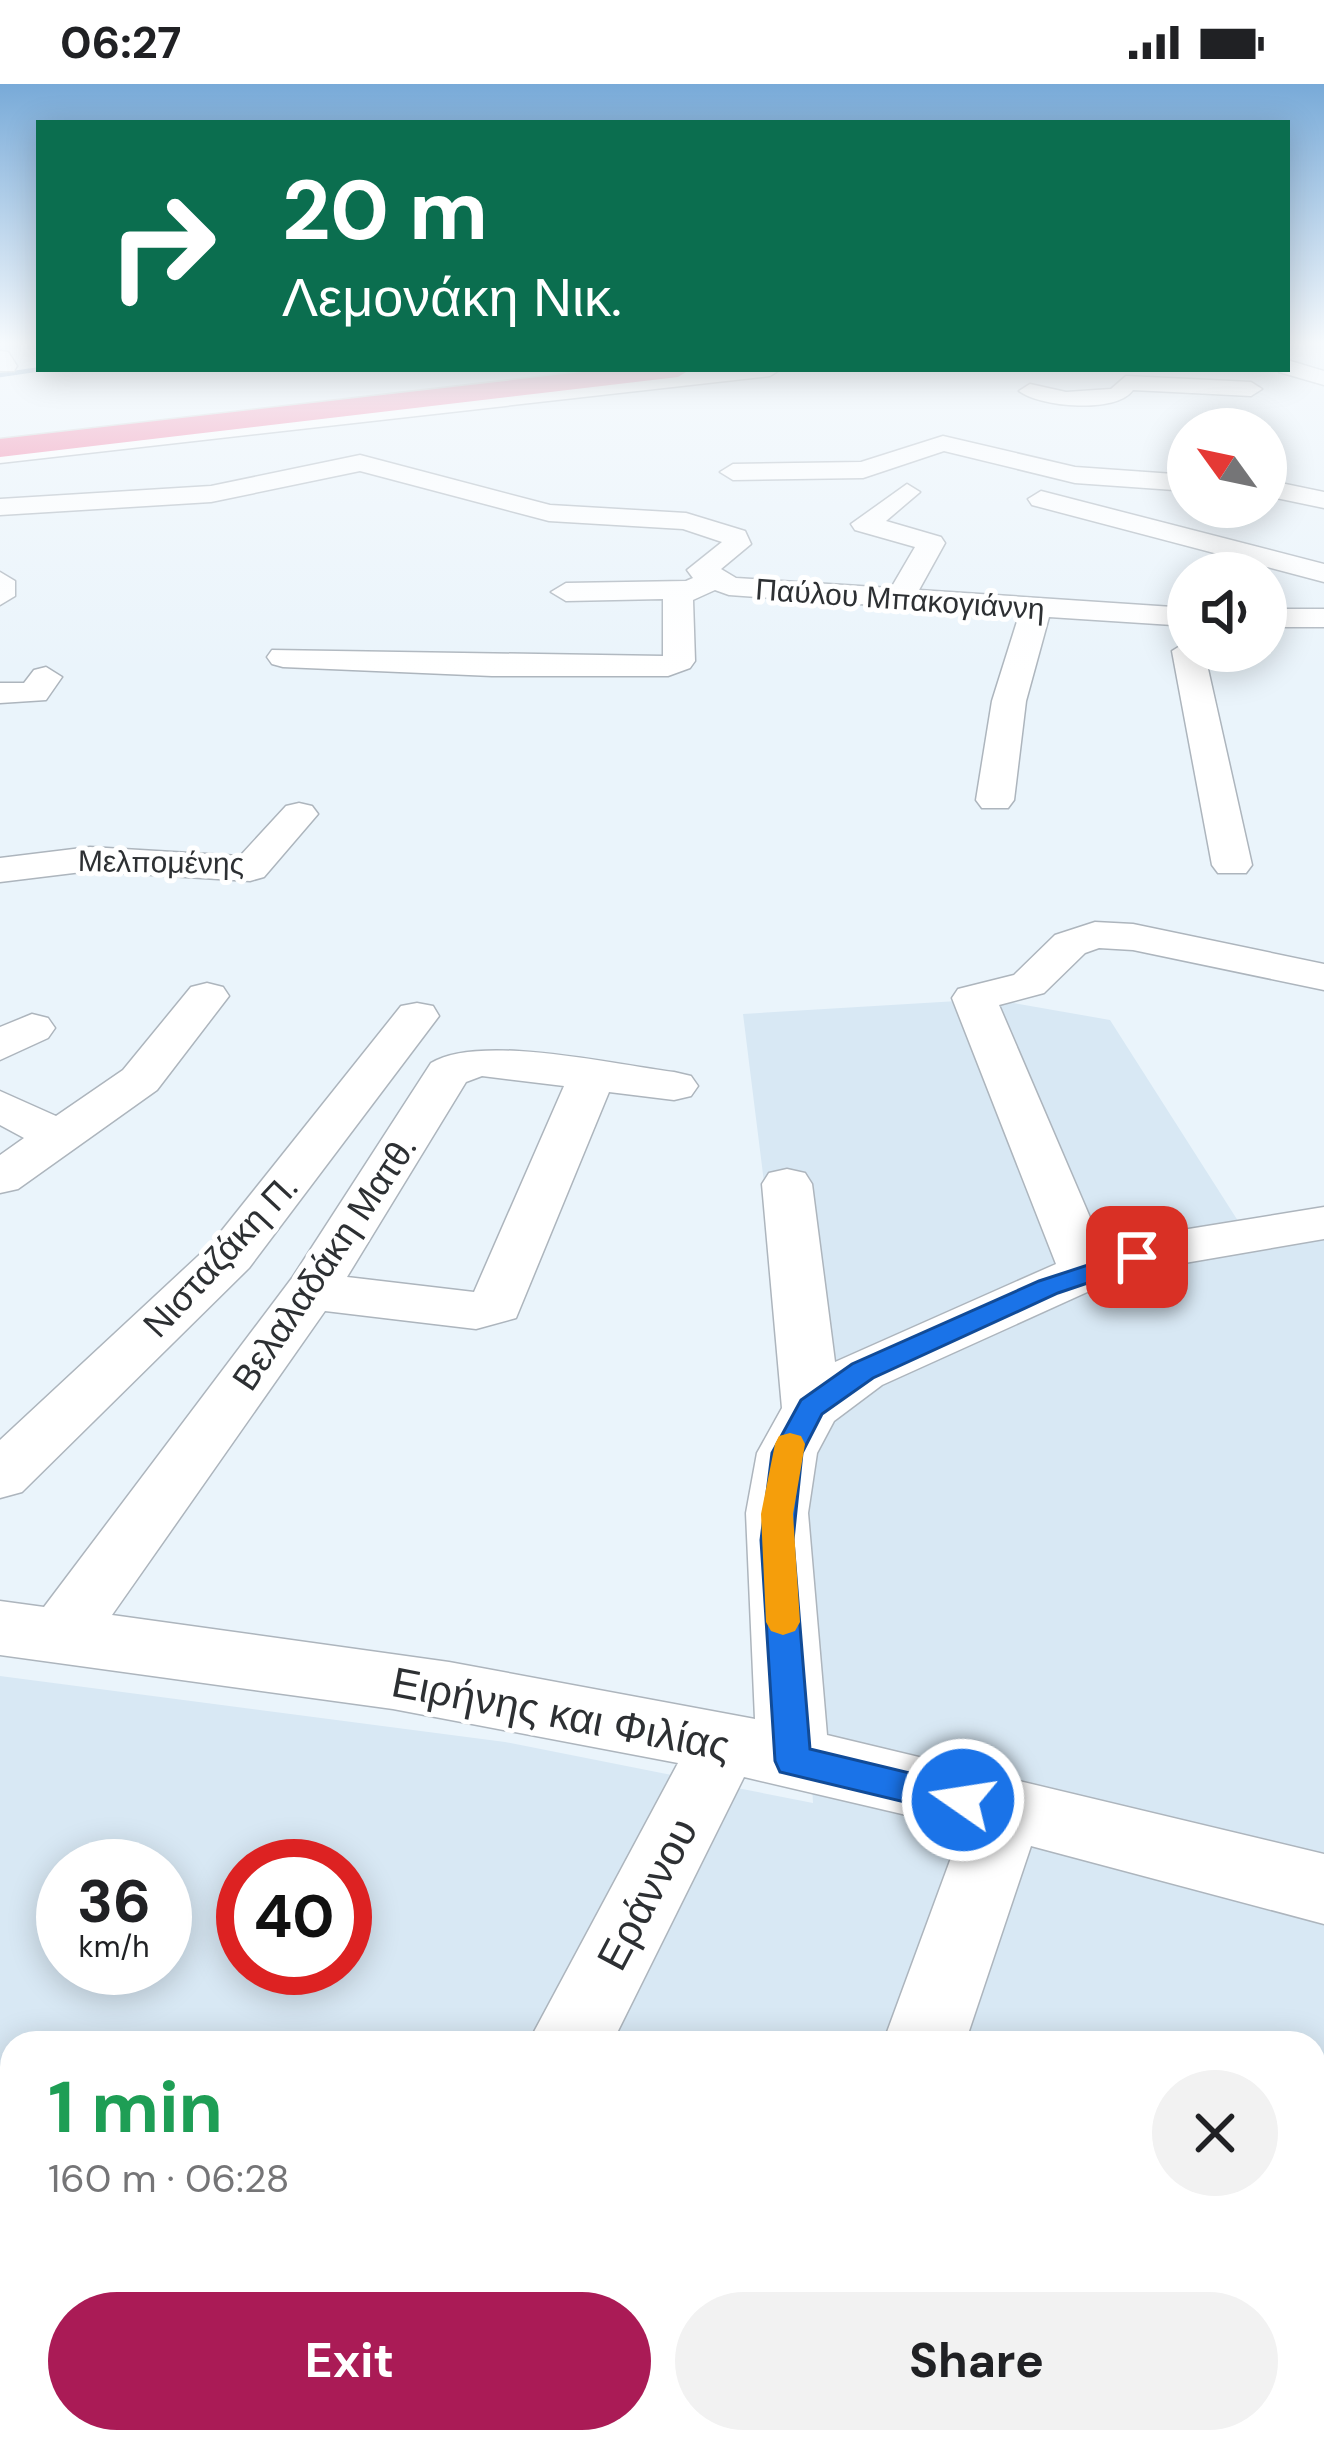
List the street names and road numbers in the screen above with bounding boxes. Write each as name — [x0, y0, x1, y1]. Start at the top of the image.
street label: Παύλου Μπακογιάννη — [754, 569, 1046, 629]
street label: Μελπομένης — [78, 841, 244, 883]
street label: Βελαλαδάκη Ματθ. — [221, 1127, 427, 1399]
street label: Νισταζάκη Π. — [133, 1165, 307, 1347]
street label: Ειρήνης και Φιλίας — [387, 1654, 735, 1774]
street label: Εράννου — [584, 1808, 710, 1980]

